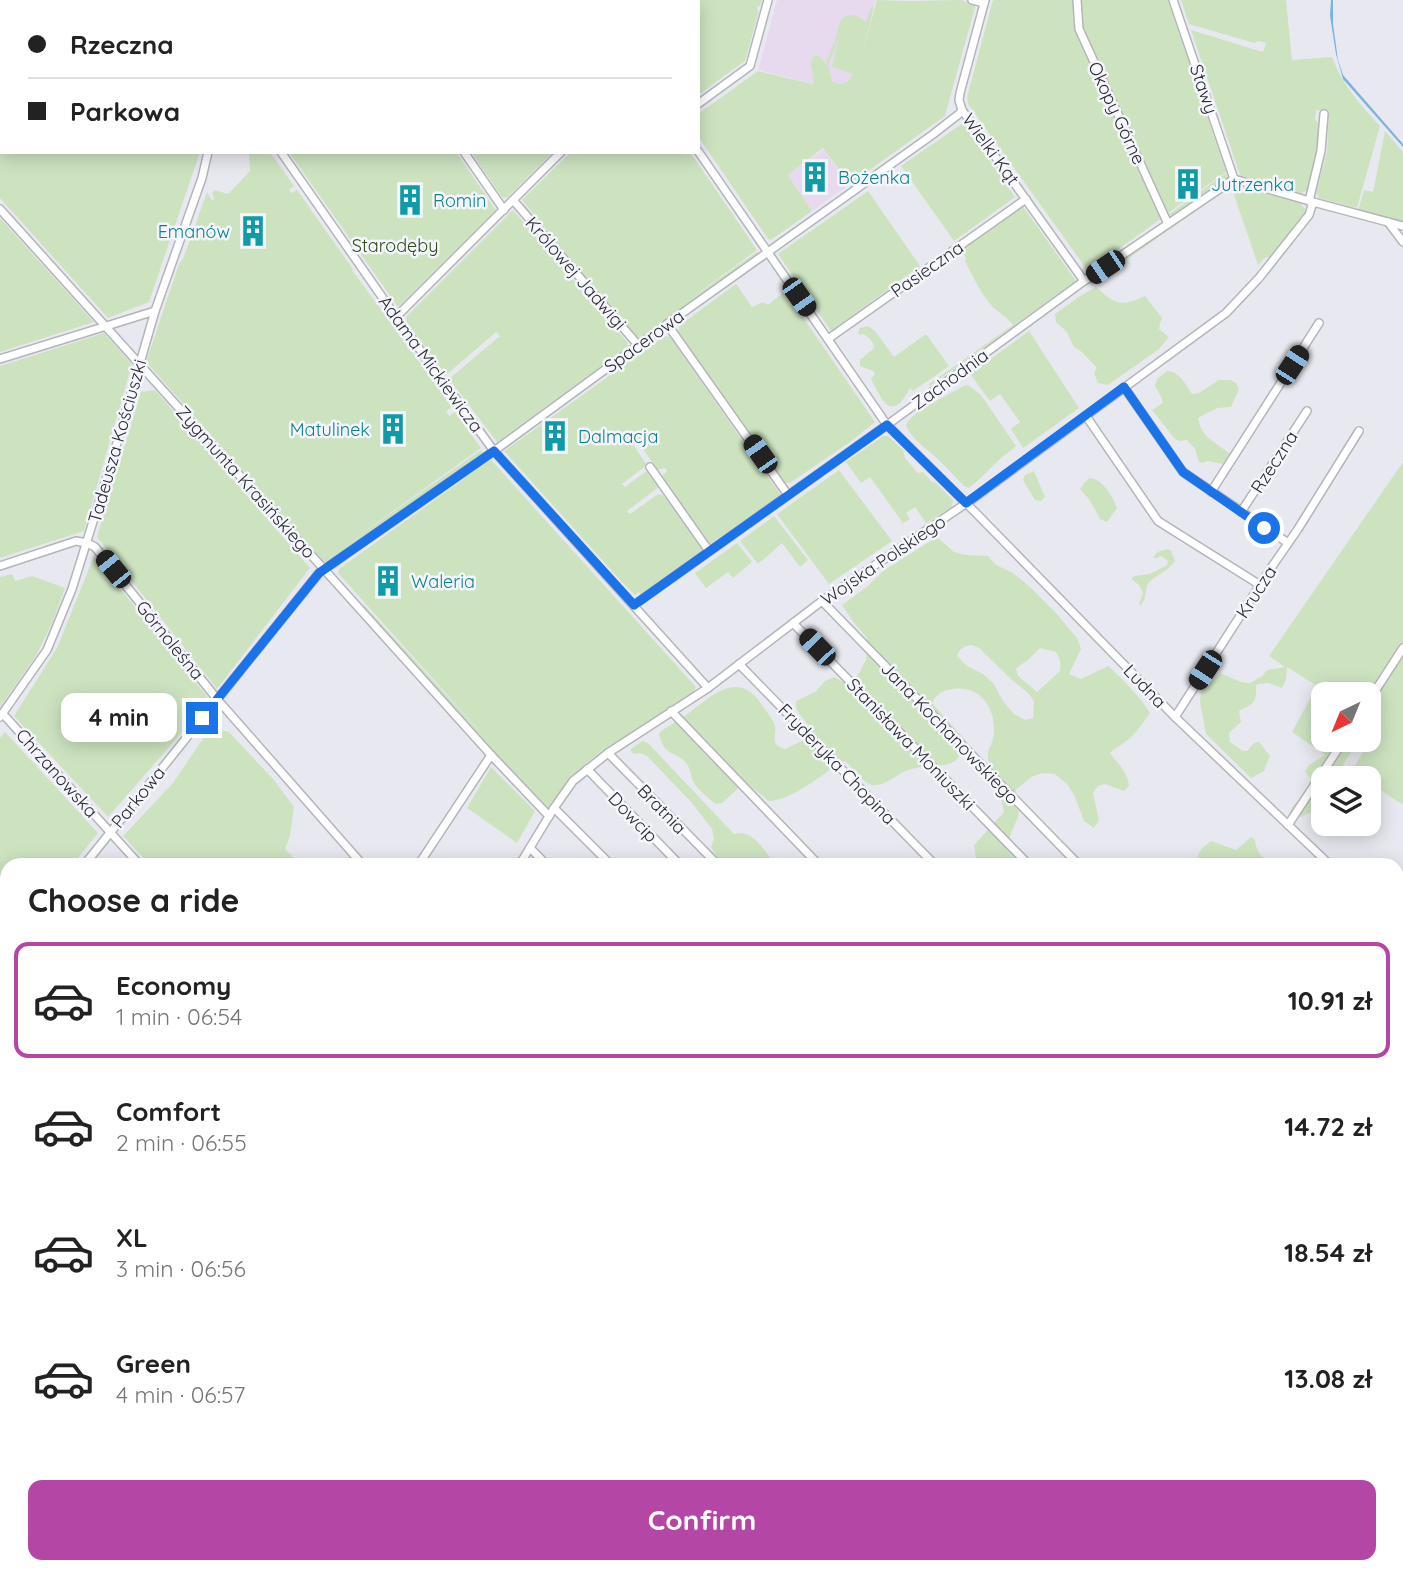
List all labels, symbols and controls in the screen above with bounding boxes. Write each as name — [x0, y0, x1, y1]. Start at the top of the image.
text: Rzeczna — [70, 28, 173, 61]
street label: Okopy Górne — [1083, 58, 1151, 168]
street label: Stawy — [1185, 61, 1223, 117]
text: Parkowa — [70, 95, 180, 128]
street label: Wielki Kąt — [957, 109, 1025, 189]
building icon: Bożenka — [798, 160, 832, 194]
place label: Bożenka — [838, 166, 910, 189]
building icon: Jutrzenka — [1171, 167, 1205, 201]
place label: Jutrzenka — [1211, 173, 1294, 196]
building icon: Romin — [393, 183, 427, 217]
place label: Romin — [433, 189, 487, 212]
street label: Królowej Jadwigi — [521, 212, 631, 334]
building icon: Emanów — [236, 214, 270, 248]
place label: Emanów — [158, 220, 230, 243]
park label: Starodęby — [352, 234, 438, 257]
street label: Pasieczna — [886, 236, 968, 302]
car — [1082, 247, 1129, 287]
car — [779, 274, 820, 320]
street label: Adama Mickiewicza — [374, 291, 488, 437]
street label: Spacerowa — [599, 304, 689, 378]
car — [1272, 342, 1313, 388]
street label: Zachodnia — [907, 344, 993, 414]
street label: Tadeusza Kościuszki — [83, 356, 151, 526]
street label: Zygmunta Krasińskiego — [171, 401, 321, 563]
building icon: Matulinek — [376, 412, 410, 446]
place label: Matulinek — [290, 418, 370, 441]
building icon: Dalmacja — [538, 419, 572, 453]
place label: Dalmacja — [578, 425, 658, 448]
street label: Rzeczna — [1245, 426, 1303, 498]
car — [740, 431, 781, 477]
street label: Wojska Polskiego — [816, 510, 950, 610]
route start — [1248, 512, 1280, 544]
car — [92, 546, 135, 592]
street label: Krucza — [1231, 561, 1281, 623]
building icon: Waleria — [371, 564, 405, 598]
place label: Waleria — [411, 570, 475, 593]
street label: Górnoleśna — [131, 596, 209, 684]
car — [795, 625, 840, 669]
car — [1185, 647, 1226, 693]
street label: Jana Kochanowskiego — [876, 657, 1024, 809]
street label: Ludna — [1119, 659, 1171, 713]
street label: Stanisława Moniuszki — [842, 673, 980, 815]
north arrow — [1311, 682, 1381, 752]
map controls — [1311, 682, 1381, 836]
callout: 4 min — [62, 694, 178, 742]
street label: Fryderyka Chopina — [773, 699, 901, 829]
route end — [186, 702, 218, 734]
text: 4 min — [89, 703, 149, 732]
street label: Chrzanowska — [11, 724, 103, 822]
street label: Parkowa — [106, 761, 170, 833]
button: layers — [1311, 766, 1381, 836]
street label: Bratnia — [633, 779, 691, 839]
street label: Dowcip — [603, 787, 663, 847]
text: Choose a ride — [28, 880, 240, 920]
icon: car — [32, 969, 95, 1032]
text: Economy — [116, 969, 231, 1002]
text: 10.91 zł — [1288, 984, 1372, 1017]
text: 1 min · 06:54 — [116, 1002, 242, 1031]
icon: car — [32, 1095, 95, 1158]
text: Comfort — [116, 1095, 221, 1128]
text: 14.72 zł — [1284, 1110, 1372, 1143]
text: 2 min · 06:55 — [116, 1128, 247, 1157]
icon: car — [32, 1221, 95, 1284]
text: XL — [116, 1221, 148, 1254]
text: 18.54 zł — [1284, 1236, 1372, 1269]
text: 3 min · 06:56 — [116, 1254, 246, 1283]
icon: car — [32, 1347, 95, 1410]
text: Green — [116, 1347, 191, 1380]
text: 13.08 zł — [1284, 1362, 1372, 1395]
text: 4 min · 06:57 — [116, 1380, 245, 1409]
button: Confirm — [28, 1480, 1376, 1560]

